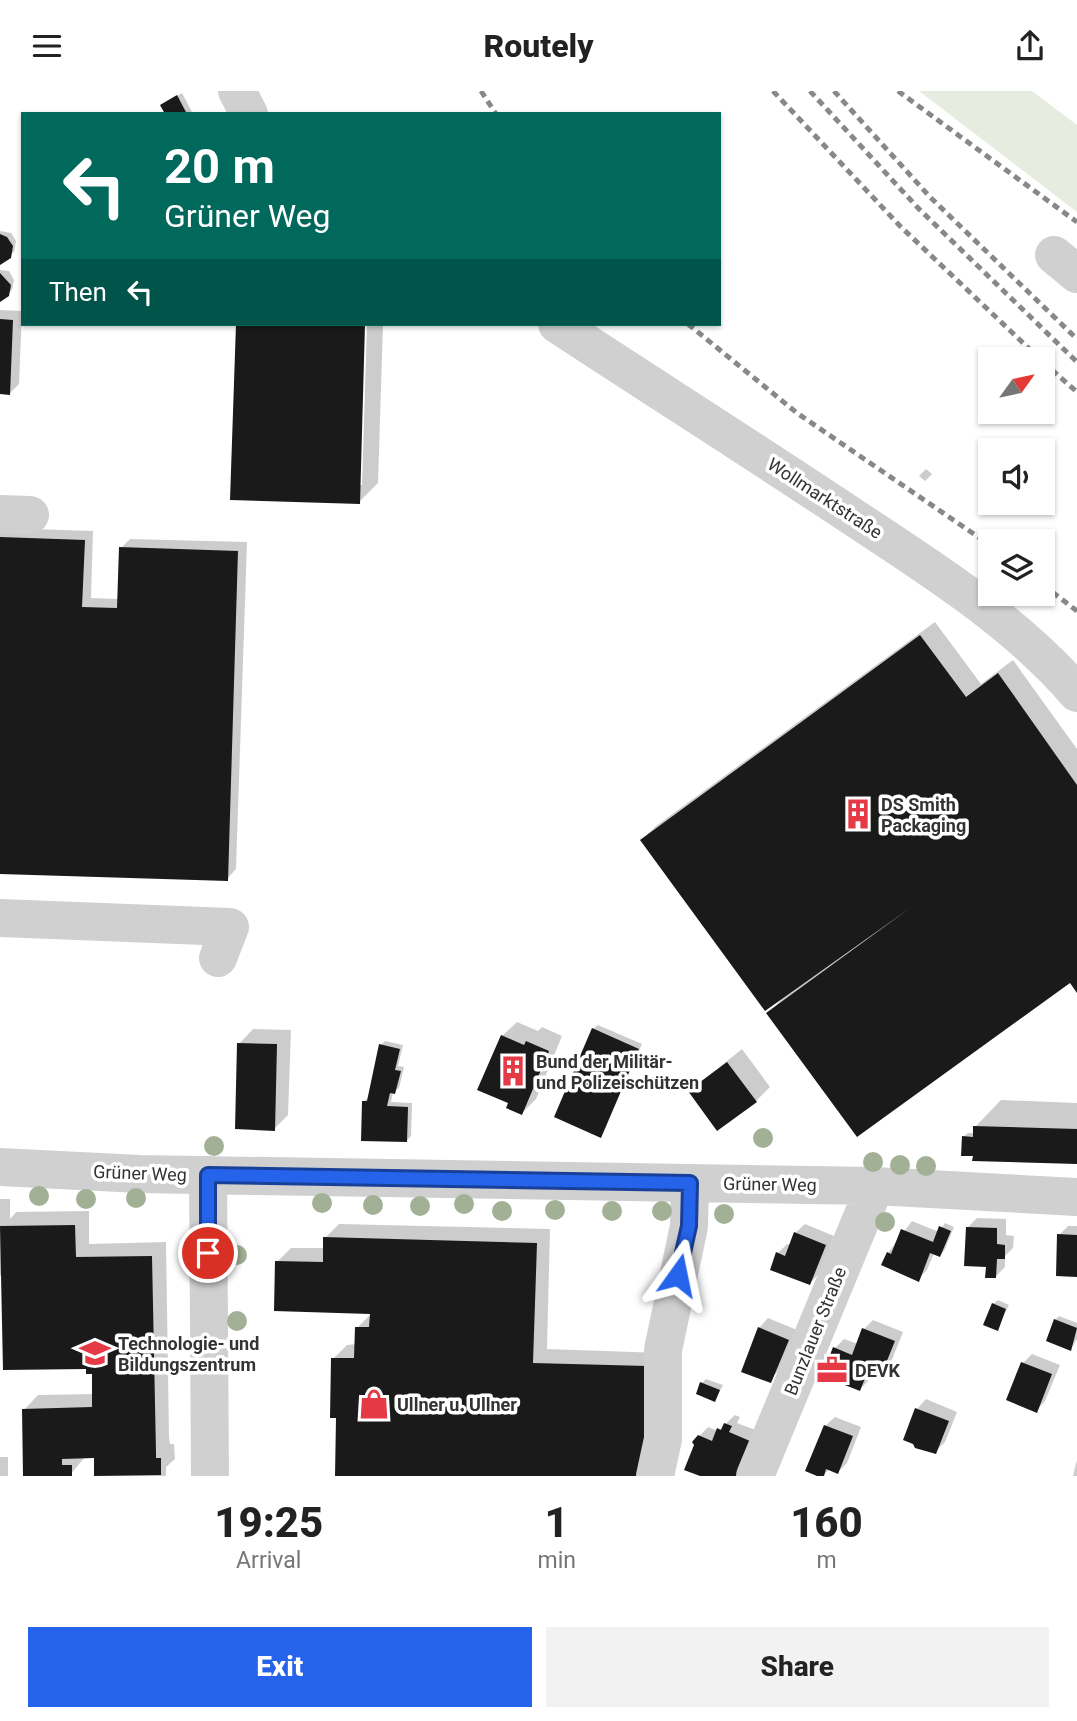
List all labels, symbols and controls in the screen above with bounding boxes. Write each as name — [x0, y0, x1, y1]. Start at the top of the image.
icon: menu — [28, 27, 66, 65]
text: Routely — [484, 27, 593, 65]
icon: share — [1011, 27, 1049, 65]
text: 20 m — [164, 138, 275, 195]
icon: left — [49, 140, 140, 231]
text: Grüner Weg — [164, 197, 331, 235]
icon: left — [121, 273, 159, 311]
text: Then — [49, 277, 107, 307]
north arrow — [978, 347, 1055, 423]
map controls — [978, 347, 1055, 606]
button: sound — [978, 438, 1055, 515]
street label: Wollmarktstraße — [764, 453, 886, 543]
button: layers — [978, 529, 1055, 606]
place label: DS Smith Packaging — [881, 794, 966, 836]
building icon: DS Smith Packaging — [841, 797, 875, 831]
place label: Bund der Militär- und Polizeischützen — [536, 1051, 699, 1093]
building icon: Bund der Militär- und Polizeischützen — [496, 1054, 530, 1088]
street label: Grüner Weg — [93, 1161, 187, 1185]
street label: Grüner Weg — [723, 1173, 817, 1195]
pin — [178, 1223, 238, 1283]
icon: arrive — [189, 1234, 227, 1272]
position arrow — [641, 1238, 715, 1312]
street label: Bunzlauer Straße — [780, 1264, 850, 1398]
place label: Technologie- und Bildungszentrum — [118, 1333, 259, 1375]
school or university icon: Technologie- und Bildungszentrum — [78, 1336, 112, 1370]
office icon: DEVK — [815, 1353, 849, 1387]
place label: DEVK — [855, 1360, 901, 1381]
shop icon: Ullner u. Ullner — [357, 1387, 391, 1421]
place label: Ullner u. Ullner — [397, 1394, 517, 1415]
text: 19:25 — [214, 1498, 323, 1547]
text: 1 — [545, 1498, 569, 1547]
text: 160 — [790, 1498, 863, 1547]
text: Arrival — [236, 1547, 301, 1574]
text: min — [537, 1547, 576, 1574]
text: m — [816, 1547, 837, 1574]
button: Exit — [28, 1627, 532, 1707]
button: Share — [546, 1627, 1049, 1707]

